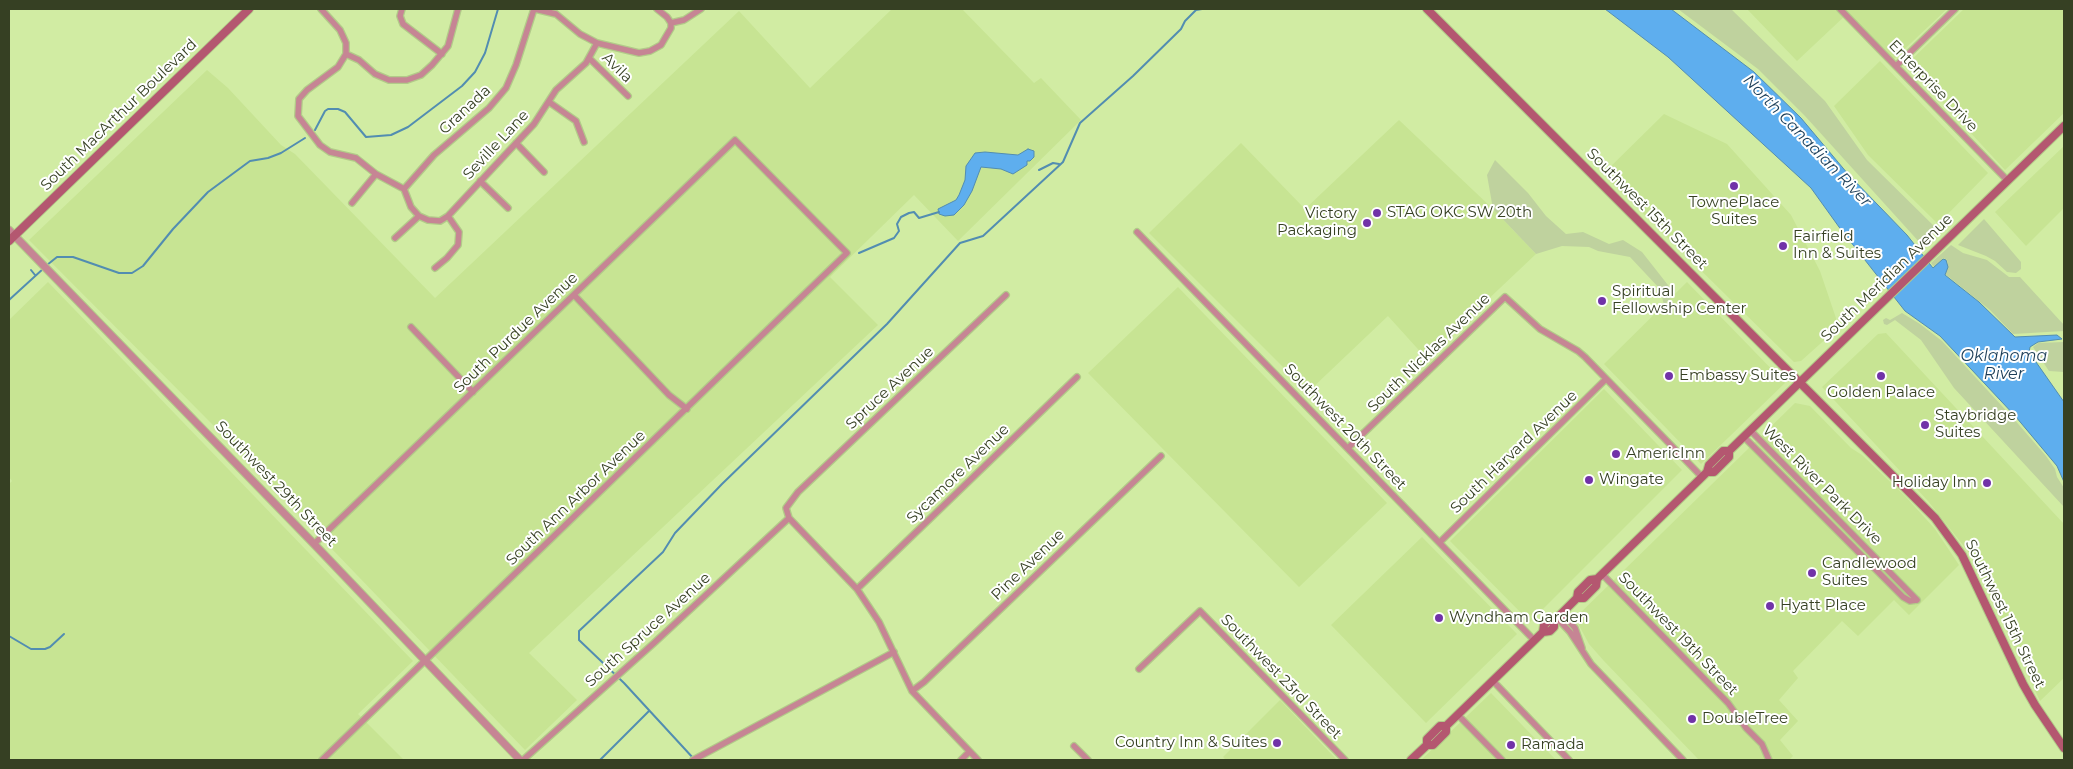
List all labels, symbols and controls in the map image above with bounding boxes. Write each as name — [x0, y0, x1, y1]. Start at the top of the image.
street label: South MacArthur Boulevard — [37, 36, 201, 194]
street label: Enterprise Drive — [1885, 36, 1981, 136]
street label: Avila — [598, 49, 636, 87]
water label: North Canadian River — [1739, 71, 1875, 211]
street label: Granada — [436, 82, 494, 138]
street label: Seville Lane — [459, 107, 533, 183]
street label: Southwest 15th Street — [1583, 145, 1711, 273]
marker: TownePlace Suites — [1728, 180, 1740, 192]
place label: TownePlace Suites — [1689, 194, 1779, 229]
place label: STAG OKC SW 20th — [1387, 204, 1532, 222]
place label: Victory Packaging — [1277, 205, 1357, 240]
marker: STAG OKC SW 20th — [1371, 207, 1383, 219]
street label: South Meridian Avenue — [1817, 210, 1957, 346]
marker: Victory Packaging — [1361, 217, 1373, 229]
place label: Fairfield Inn & Suites — [1793, 228, 1881, 263]
marker: Fairfield Inn & Suites — [1777, 240, 1789, 252]
street label: South Purdue Avenue — [450, 269, 582, 397]
place label: Spiritual Fellowship Center — [1612, 283, 1747, 318]
street label: South Nicklas Avenue — [1364, 290, 1494, 416]
marker: Spiritual Fellowship Center — [1596, 295, 1608, 307]
street label: Spruce Avenue — [842, 343, 938, 433]
water label: Oklahoma River — [1961, 346, 2047, 384]
street label: Southwest 20th Street — [1280, 360, 1410, 494]
place label: Embassy Suites — [1679, 367, 1796, 385]
marker: Embassy Suites — [1663, 370, 1675, 382]
marker: Golden Palace — [1875, 370, 1887, 382]
place label: Golden Palace — [1827, 384, 1935, 402]
street label: South Harvard Avenue — [1447, 387, 1581, 517]
place label: Staybridge Suites — [1935, 407, 2016, 442]
street label: Southwest 29th Street — [211, 418, 341, 550]
marker: Staybridge Suites — [1919, 419, 1931, 431]
street label: Sycamore Avenue — [903, 421, 1013, 527]
street label: West River Park Drive — [1759, 422, 1885, 548]
street label: South Ann Arbor Avenue — [503, 427, 649, 569]
place label: AmericInn — [1626, 445, 1705, 463]
marker: AmericInn — [1610, 448, 1622, 460]
place label: Wingate — [1599, 471, 1664, 489]
marker: Wingate — [1583, 474, 1595, 486]
place label: Holiday Inn — [1892, 474, 1977, 492]
marker: Holiday Inn — [1981, 477, 1993, 489]
street label: Pine Avenue — [988, 526, 1068, 604]
street label: Southwest 15th Street — [1961, 537, 2049, 691]
place label: Candlewood Suites — [1822, 555, 1917, 590]
marker: Candlewood Suites — [1806, 567, 1818, 579]
street label: South Spruce Avenue — [582, 569, 714, 691]
street label: Southwest 19th Street — [1614, 569, 1742, 699]
place label: Hyatt Place — [1780, 597, 1866, 615]
marker: Hyatt Place — [1764, 600, 1776, 612]
place label: Wyndham Garden — [1449, 609, 1589, 627]
street label: Southwest 23rd Street — [1217, 611, 1345, 743]
marker: Wyndham Garden — [1433, 612, 1445, 624]
place label: DoubleTree — [1702, 710, 1788, 728]
marker: DoubleTree — [1686, 713, 1698, 725]
place label: Country Inn & Suites — [1115, 734, 1267, 752]
place label: Ramada — [1521, 736, 1584, 754]
marker: Country Inn & Suites — [1271, 737, 1283, 749]
marker: Ramada — [1505, 739, 1517, 751]

